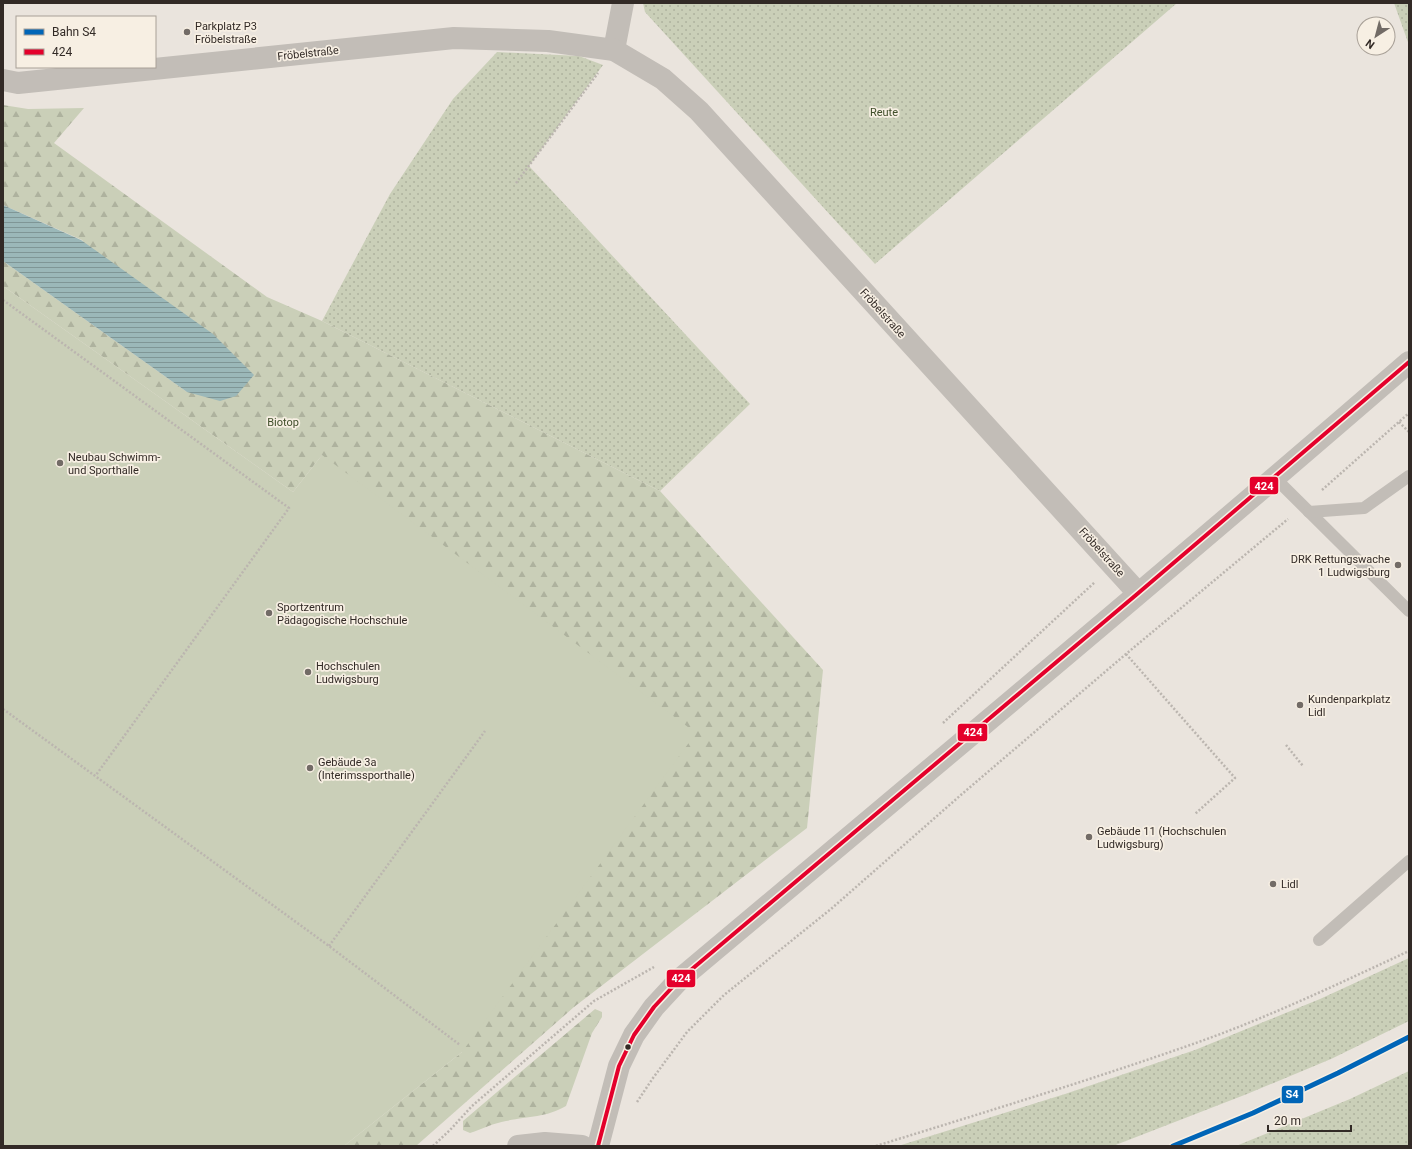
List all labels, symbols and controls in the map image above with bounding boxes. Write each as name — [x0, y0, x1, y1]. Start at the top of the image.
legend — [16, 16, 156, 68]
north arrow — [1356, 16, 1396, 56]
place label: Parkplatz P3 Fröbelstraße — [195, 20, 257, 46]
text: Bahn S4 — [52, 25, 96, 39]
marker: Parkplatz P3 Fröbelstraße — [182, 27, 192, 37]
text: N — [1363, 36, 1377, 51]
street label: Fröbelstraße — [277, 44, 340, 63]
text: 424 — [52, 45, 72, 59]
park label: Reute — [870, 106, 898, 119]
street label: Fröbelstraße — [857, 286, 908, 341]
park label: Biotop — [267, 416, 299, 429]
place label: Neubau Schwimm- und Sporthalle — [68, 451, 160, 477]
marker: Neubau Schwimm- und Sporthalle — [55, 458, 65, 468]
line badge: 424 — [1249, 476, 1279, 495]
text: 424 — [1255, 480, 1274, 493]
street label: Fröbelstraße — [1076, 525, 1127, 580]
place label: DRK Rettungswache 1 Ludwigsburg — [1291, 553, 1390, 579]
marker: DRK Rettungswache 1 Ludwigsburg — [1393, 560, 1403, 570]
place label: Sportzentrum Pädagogische Hochschule — [277, 601, 408, 627]
marker: Sportzentrum Pädagogische Hochschule — [264, 608, 274, 618]
place label: Hochschulen Ludwigsburg — [316, 660, 380, 686]
marker: Hochschulen Ludwigsburg — [303, 667, 313, 677]
place label: Kundenparkplatz Lidl — [1308, 693, 1391, 719]
marker: Kundenparkplatz Lidl — [1295, 700, 1305, 710]
line badge: 424 — [957, 723, 988, 742]
text: 424 — [964, 726, 983, 739]
place label: Gebäude 3a (Interimssporthalle) — [318, 756, 415, 782]
marker: Gebäude 3a (Interimssporthalle) — [305, 763, 315, 773]
place label: Gebäude 11 (Hochschulen Ludwigsburg) — [1097, 825, 1226, 851]
marker: Gebäude 11 (Hochschulen Ludwigsburg) — [1084, 832, 1094, 842]
place label: Lidl — [1281, 878, 1298, 891]
marker: Lidl — [1268, 879, 1278, 889]
line badge: 424 — [666, 969, 696, 988]
text: 424 — [672, 972, 691, 985]
unlabelled marker — [623, 1042, 633, 1052]
line badge: S4 — [1281, 1085, 1304, 1104]
text: S4 — [1285, 1088, 1299, 1101]
scale bar — [1268, 1107, 1351, 1133]
text: 20 m — [1274, 1114, 1301, 1128]

